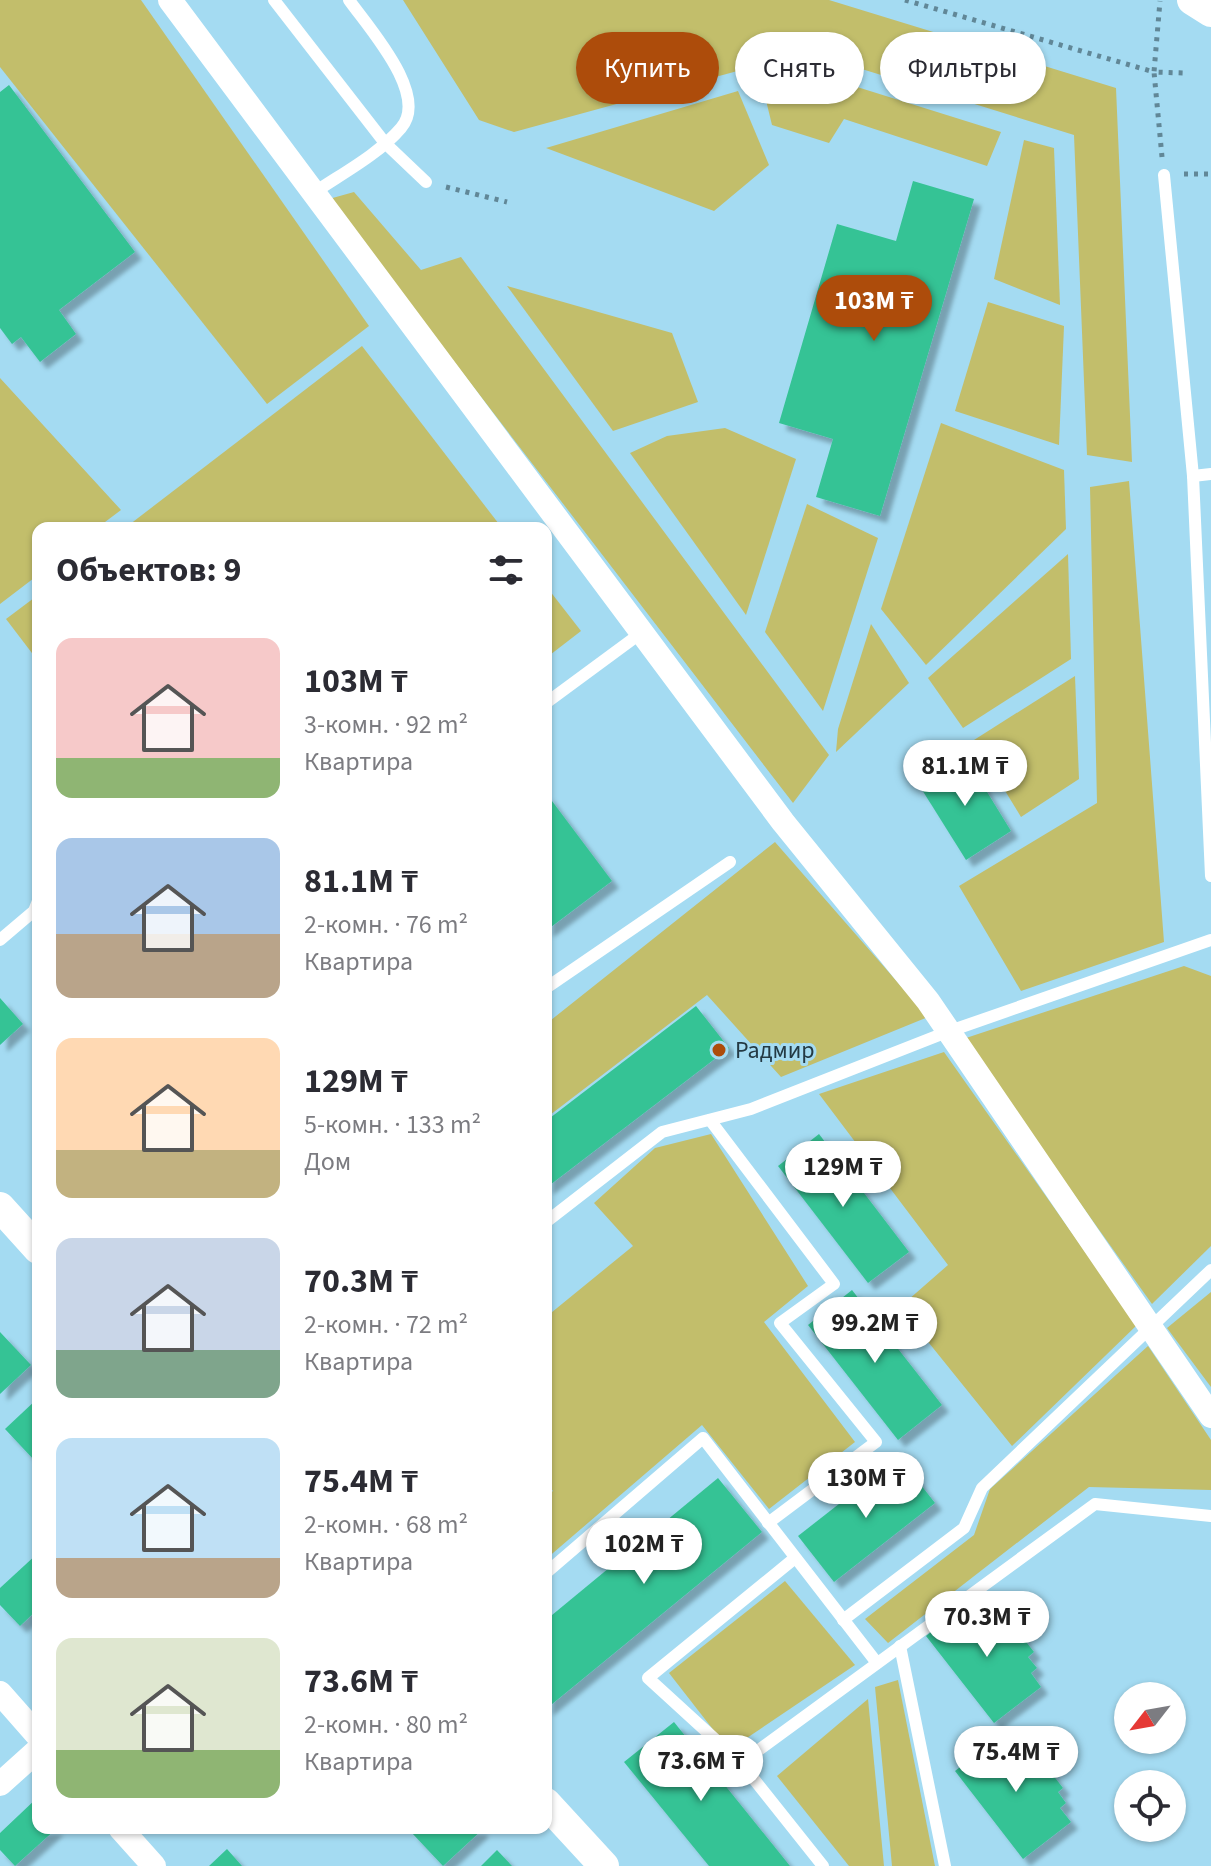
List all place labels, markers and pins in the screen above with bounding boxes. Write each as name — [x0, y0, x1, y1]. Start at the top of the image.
pin: 103M ₸ — [809, 275, 939, 343]
pin: 81.1M ₸ — [891, 740, 1039, 808]
place label: Радмир — [735, 1033, 815, 1068]
marker: Радмир — [710, 1041, 728, 1059]
pin: 129M ₸ — [778, 1141, 908, 1209]
pin: 99.2M ₸ — [801, 1297, 949, 1365]
pin: 130M ₸ — [801, 1452, 931, 1520]
pin: 102M ₸ — [579, 1518, 709, 1586]
pin: 70.3M ₸ — [913, 1591, 1061, 1659]
pin: 75.4M ₸ — [942, 1726, 1090, 1794]
pin: 73.6M ₸ — [627, 1735, 775, 1803]

